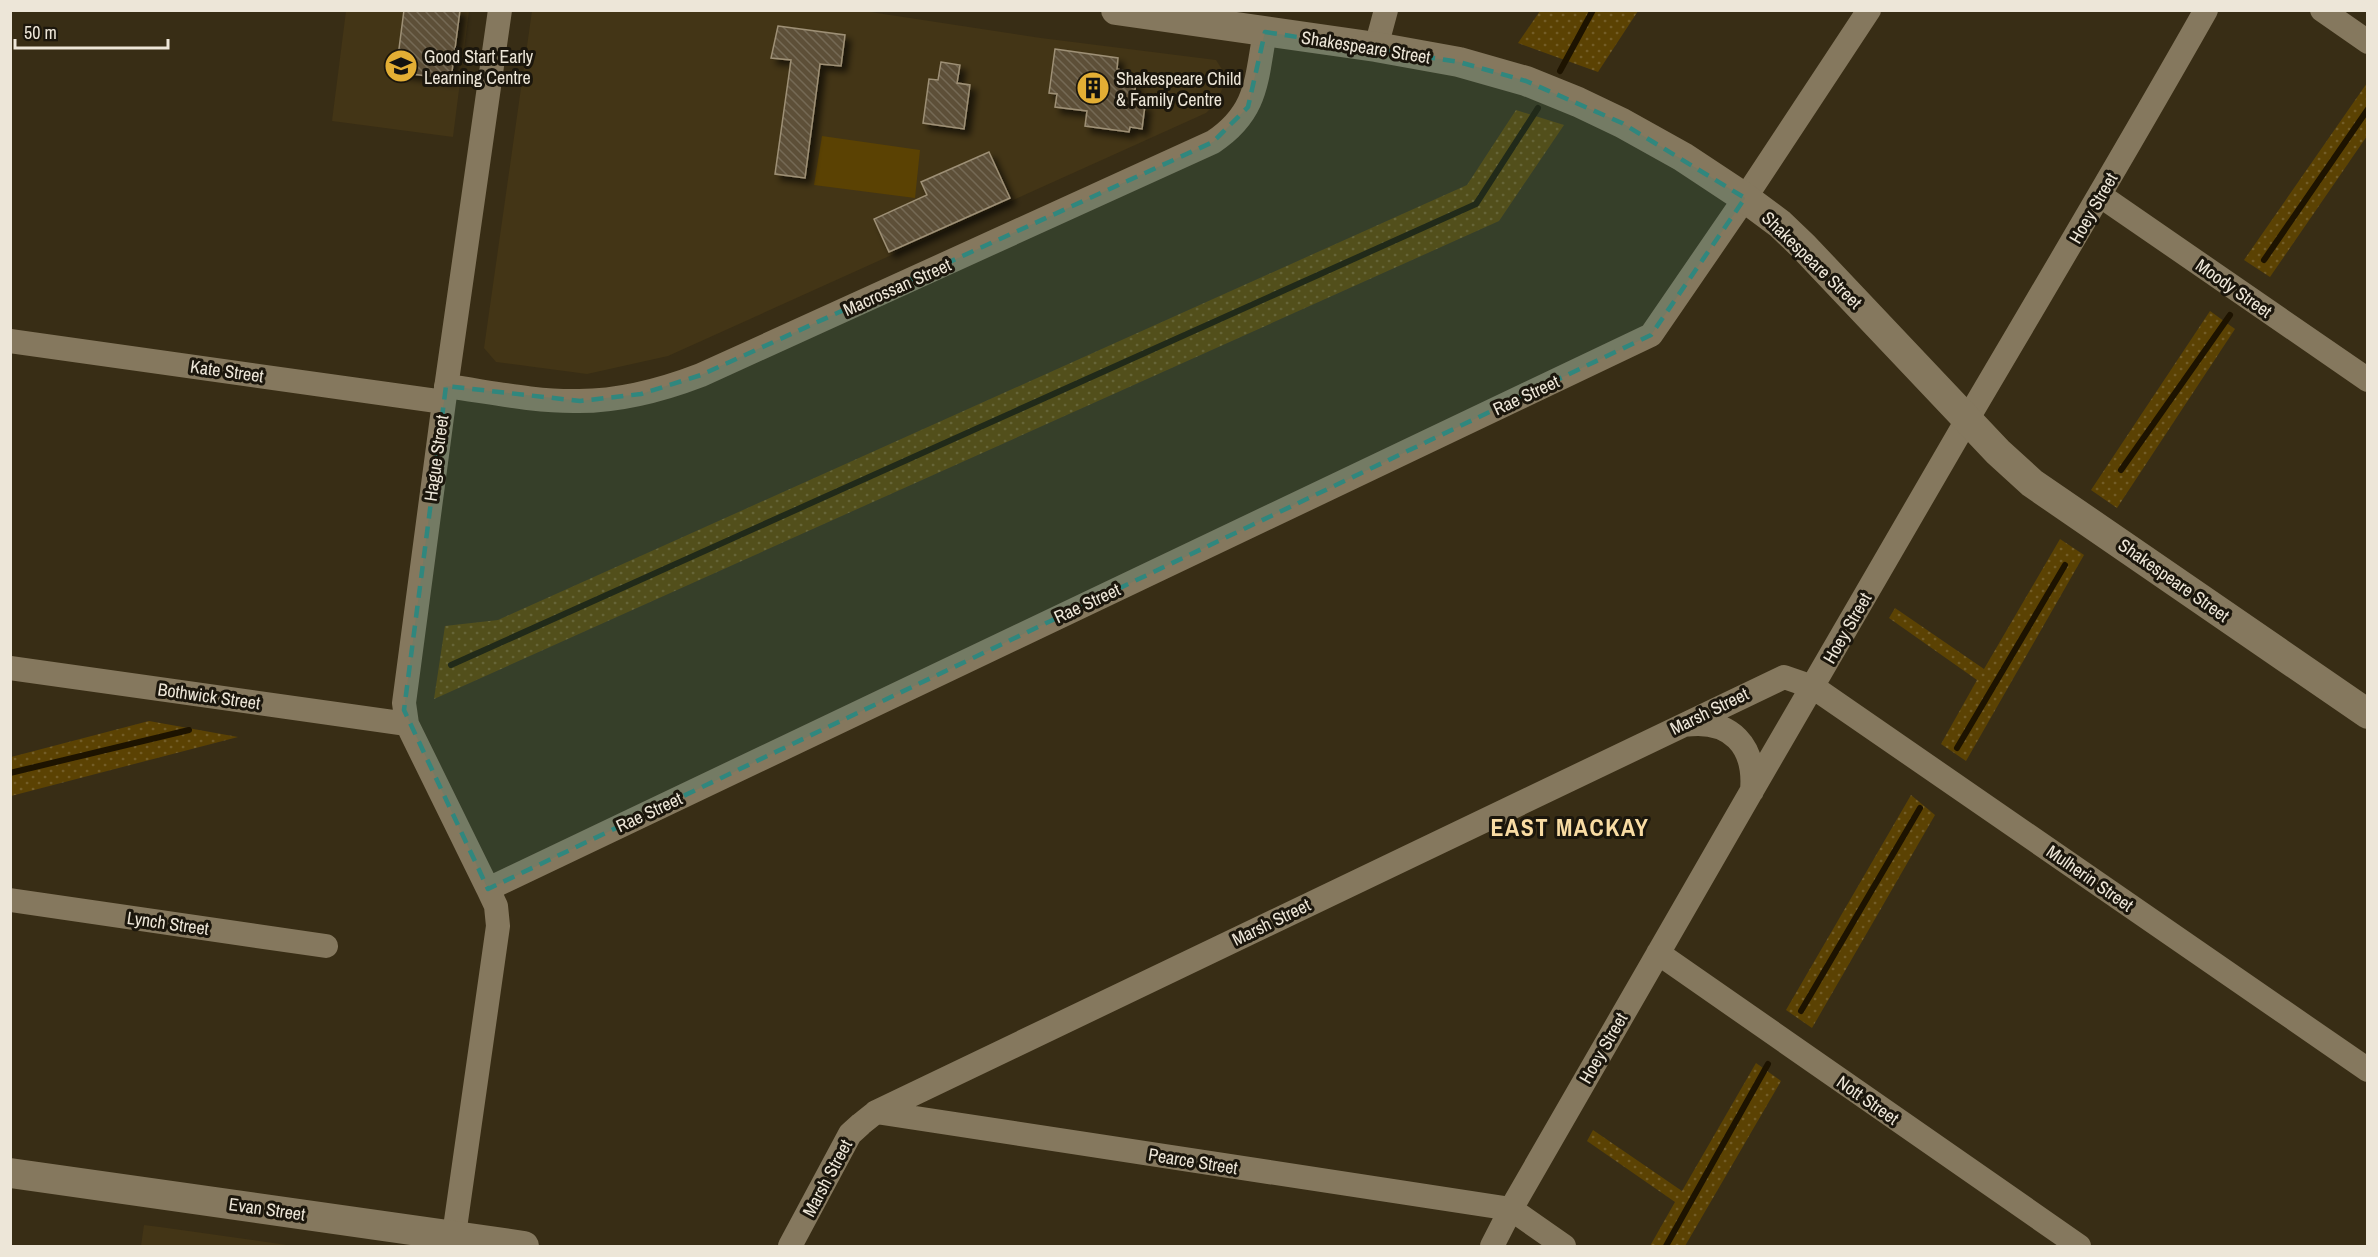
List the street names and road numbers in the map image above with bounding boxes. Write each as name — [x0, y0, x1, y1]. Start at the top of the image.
street label: Shakespeare Street — [1300, 24, 1432, 70]
street label: Hoey Street — [2063, 168, 2123, 248]
street label: Shakespeare Street — [1756, 206, 1868, 314]
street label: Macrossan Street — [839, 252, 955, 322]
street label: Moody Street — [2191, 253, 2277, 323]
street label: Kate Street — [189, 353, 265, 389]
street label: Rae Street — [1489, 369, 1563, 421]
street label: Hague Street — [418, 413, 454, 503]
street label: Shakespeare Street — [2113, 532, 2235, 628]
street label: Rae Street — [1050, 577, 1124, 629]
street label: Hoey Street — [1817, 588, 1877, 668]
street label: Bothwick Street — [156, 676, 262, 716]
street label: Marsh Street — [1666, 681, 1752, 741]
street label: Rae Street — [612, 786, 686, 838]
street label: Mulherin Street — [2041, 839, 2139, 917]
street label: Marsh Street — [1228, 892, 1314, 952]
street label: Lynch Street — [125, 905, 211, 941]
street label: Hoey Street — [1573, 1008, 1633, 1088]
street label: Nott Street — [1832, 1070, 1904, 1130]
street label: Marsh Street — [796, 1135, 858, 1221]
street label: Pearce Street — [1146, 1142, 1240, 1180]
street label: Evan Street — [227, 1191, 307, 1227]

